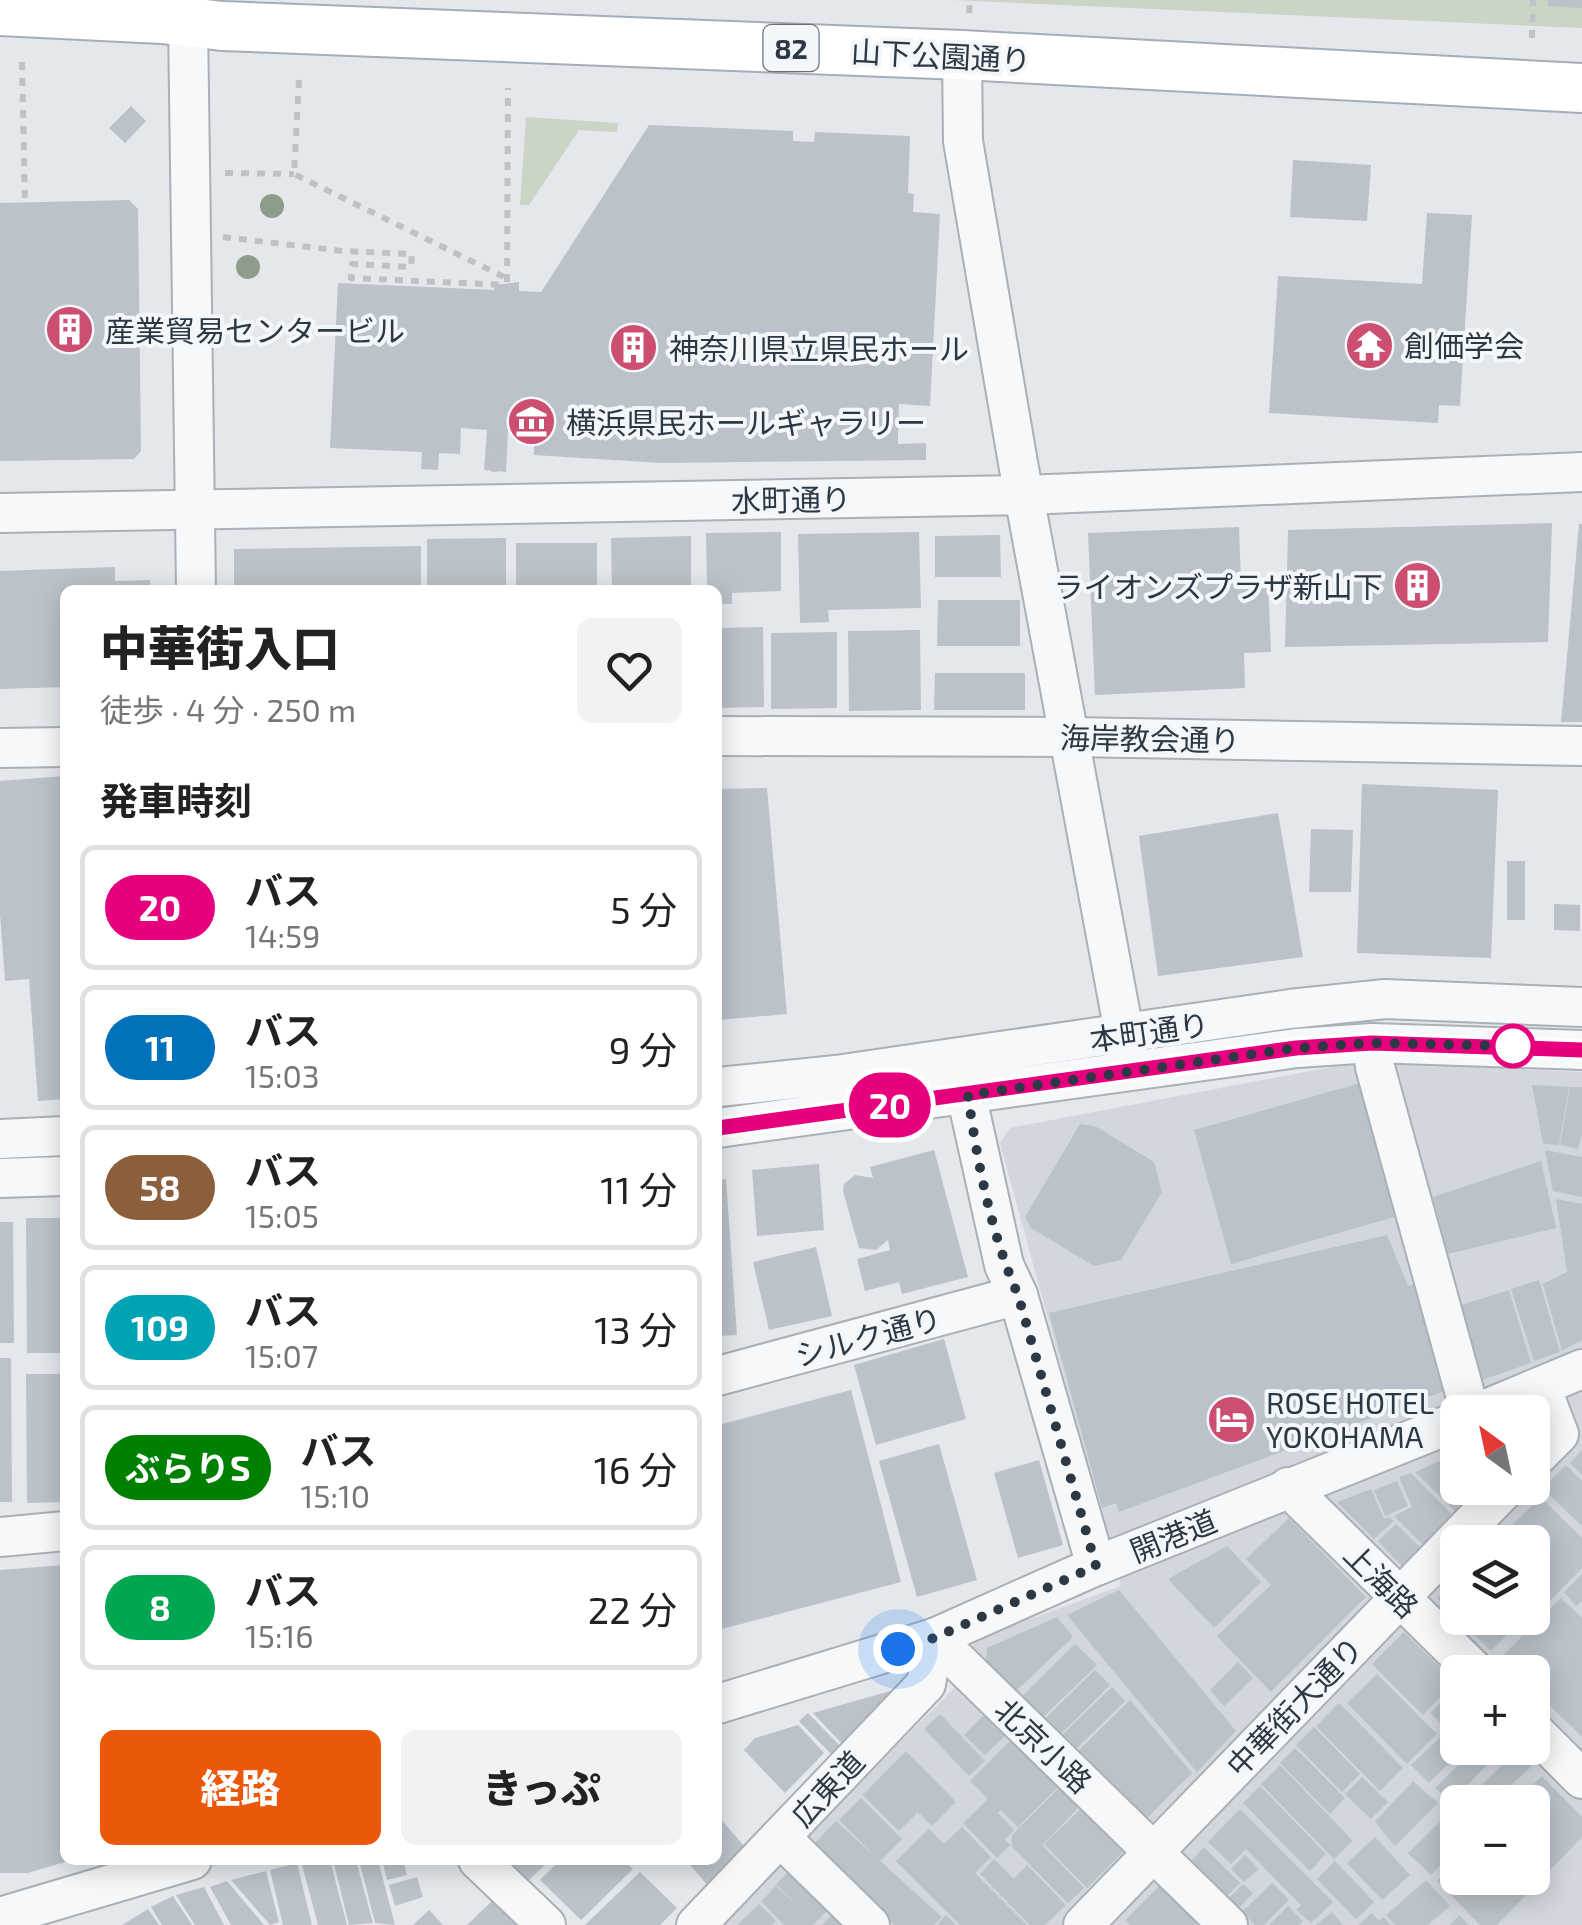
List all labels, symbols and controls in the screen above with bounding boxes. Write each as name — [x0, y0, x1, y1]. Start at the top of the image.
road number: 82 — [764, 25, 818, 71]
street label: 山下公園通り — [850, 32, 1032, 78]
building icon: 産業貿易センタービル — [44, 304, 96, 356]
place label: 産業貿易センタービル — [105, 312, 405, 348]
temple icon: 創価学会 — [1343, 319, 1395, 371]
building icon: 神奈川県立県民ホール — [608, 322, 660, 374]
place label: 創価学会 — [1404, 327, 1524, 363]
place label: 神奈川県立県民ホール — [669, 330, 969, 366]
museum icon: 横浜県民ホールギャラリー — [505, 396, 557, 448]
place label: 横浜県民ホールギャラリー — [566, 404, 926, 440]
street label: 水町通り — [731, 480, 851, 518]
building icon: ライオンズプラザ新山下 — [1392, 560, 1444, 612]
place label: ライオンズプラザ新山下 — [1054, 568, 1383, 604]
text: 中華街入口 — [100, 618, 340, 676]
button: heart — [577, 618, 682, 723]
text: 徒歩 · 4 分 · 250 m — [100, 690, 356, 728]
street label: 海岸教会通り — [1060, 718, 1240, 758]
text: 発車時刻 — [100, 777, 252, 823]
text: バス — [245, 867, 321, 913]
text: 20 — [139, 886, 181, 928]
text: 5 分 — [610, 886, 677, 932]
text: 14:59 — [245, 916, 320, 954]
street label: 本町通り — [1087, 1005, 1211, 1057]
text: バス — [245, 1007, 321, 1053]
unlabelled marker — [1492, 1025, 1534, 1067]
text: 11 — [145, 1026, 175, 1068]
text: 9 分 — [609, 1026, 677, 1072]
text: 15:03 — [245, 1056, 320, 1094]
line badge: 20 — [845, 1072, 935, 1138]
text: 20 — [869, 1084, 911, 1126]
text: バス — [245, 1147, 321, 1193]
text: 58 — [139, 1166, 181, 1208]
text: 11 分 — [600, 1166, 677, 1212]
text: 15:05 — [245, 1196, 319, 1234]
text: バス — [245, 1287, 321, 1333]
street label: シルク通り — [791, 1299, 945, 1373]
text: 109 — [131, 1306, 189, 1348]
text: 13 分 — [594, 1306, 677, 1352]
text: 15:07 — [245, 1336, 318, 1374]
place label: ROSE HOTEL YOKOHAMA — [1266, 1384, 1434, 1454]
hotel icon: ROSE HOTEL YOKOHAMA — [1205, 1393, 1257, 1445]
north arrow — [1440, 1395, 1550, 1505]
map controls — [1440, 1395, 1550, 1895]
text: バス — [301, 1427, 377, 1473]
text: ぶらりS — [125, 1446, 251, 1488]
text: 16 分 — [594, 1446, 677, 1492]
text: 15:10 — [301, 1476, 370, 1514]
street label: 開港道 — [1125, 1501, 1221, 1569]
button: layers — [1440, 1525, 1550, 1635]
street label: 上海路 — [1337, 1535, 1427, 1625]
text: バス — [245, 1567, 321, 1613]
text: 8 — [149, 1586, 171, 1628]
text: 22 分 — [588, 1586, 677, 1632]
text: 15:16 — [245, 1616, 313, 1654]
your location — [873, 1624, 923, 1674]
street label: 中華街大通り — [1219, 1629, 1369, 1783]
button: + — [1440, 1655, 1550, 1765]
street label: 北京小路 — [988, 1690, 1100, 1800]
button: 経路 — [100, 1730, 381, 1845]
button: きっぷ — [401, 1730, 682, 1845]
street label: 広東道 — [783, 1743, 871, 1833]
button: − — [1440, 1785, 1550, 1895]

